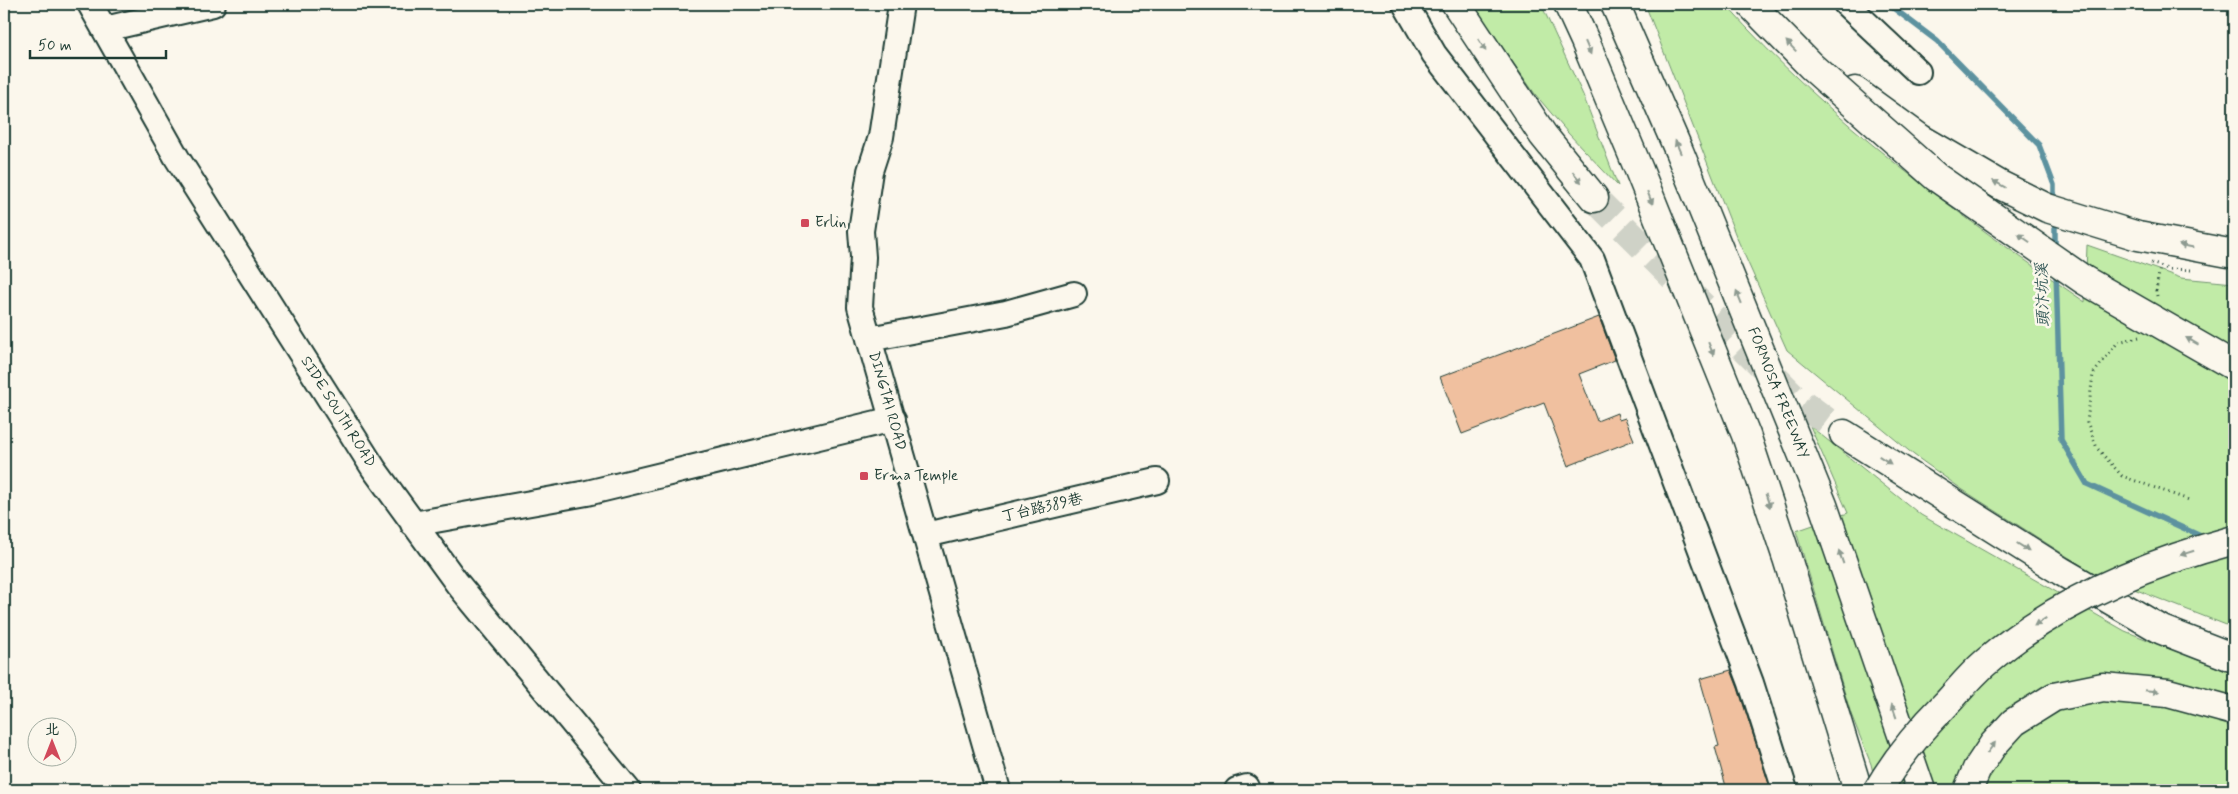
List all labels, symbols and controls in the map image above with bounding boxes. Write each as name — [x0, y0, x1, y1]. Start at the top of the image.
scale bar — [30, 28, 166, 60]
text: 50 m — [38, 36, 72, 56]
one-way arrow — [1478, 38, 1487, 52]
one-way arrow — [1785, 40, 1797, 52]
one-way arrow — [1585, 41, 1593, 55]
one-way arrow — [1673, 140, 1681, 154]
one-way arrow — [1572, 170, 1583, 183]
one-way arrow — [1992, 180, 2007, 188]
one-way arrow — [1646, 191, 1654, 206]
place label: Erlin — [815, 213, 846, 233]
marker: Erlin — [799, 217, 811, 229]
one-way arrow — [2017, 233, 2031, 243]
one-way arrow — [2179, 242, 2194, 250]
water label: 頭汴坑溪 — [2031, 262, 2055, 327]
one-way arrow — [1735, 290, 1742, 305]
street label: FORMOSA FREEWAY — [1742, 324, 1814, 462]
one-way arrow — [2185, 337, 2199, 346]
one-way arrow — [1707, 342, 1715, 357]
street label: DINGTAI ROAD — [863, 349, 911, 453]
street label: SIDE SOUTH ROAD — [296, 353, 380, 471]
one-way arrow — [1878, 456, 1892, 465]
place label: Erma Temple — [874, 466, 958, 486]
marker: Erma Temple — [858, 470, 870, 482]
street label: 丁台路389巷 — [999, 489, 1085, 527]
one-way arrow — [1764, 494, 1772, 509]
one-way arrow — [2016, 542, 2029, 551]
one-way arrow — [1837, 550, 1844, 565]
one-way arrow — [2180, 550, 2195, 558]
one-way arrow — [2034, 617, 2047, 627]
one-way arrow — [2144, 688, 2160, 696]
one-way arrow — [1890, 703, 1898, 718]
north arrow — [28, 716, 78, 766]
text: 北 — [45, 721, 59, 739]
one-way arrow — [1986, 741, 1996, 755]

